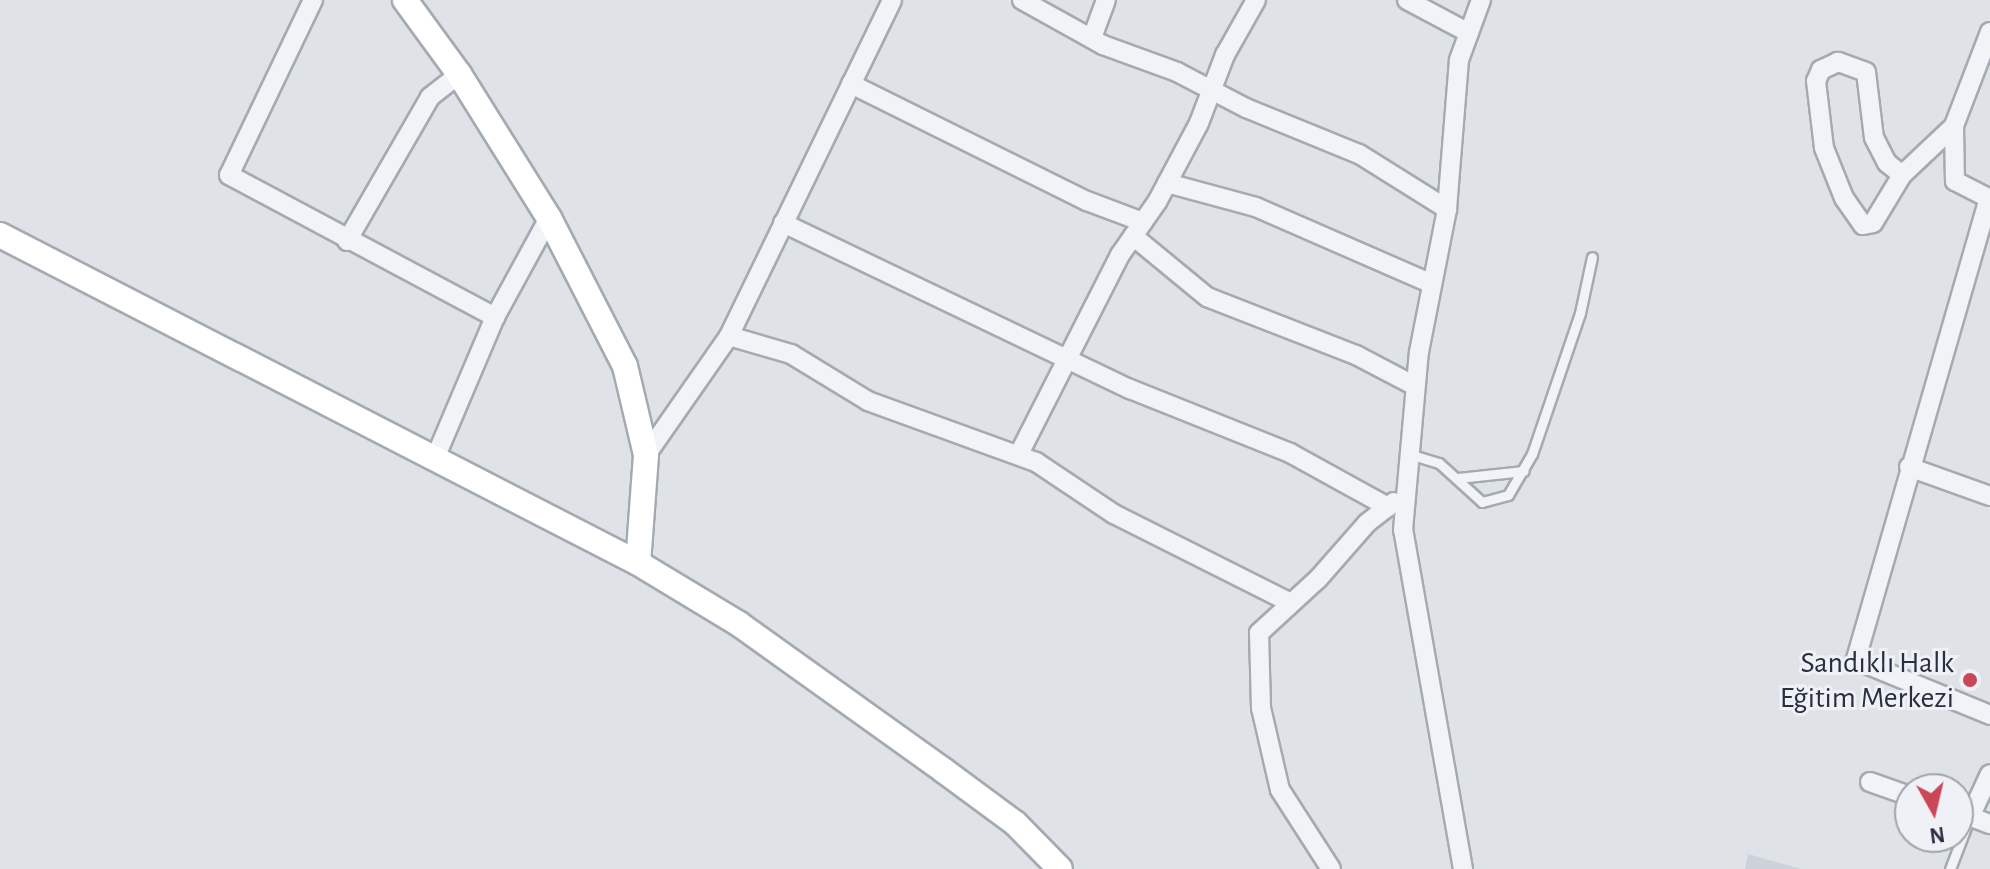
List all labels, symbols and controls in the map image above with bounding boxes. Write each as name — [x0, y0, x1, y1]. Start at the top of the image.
place label: Sandıklı Halk Eğitim Merkezi — [1780, 645, 1954, 716]
marker: Sandıklı Halk Eğitim Merkezi — [1961, 671, 1979, 689]
north arrow — [1894, 773, 1974, 853]
text: N — [1928, 823, 1946, 847]

